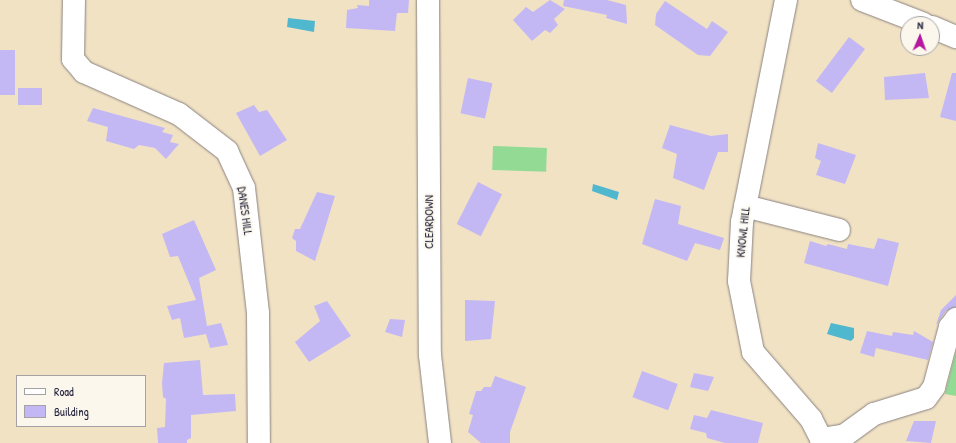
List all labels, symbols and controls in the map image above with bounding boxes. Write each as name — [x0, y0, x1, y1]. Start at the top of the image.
north arrow — [900, 16, 940, 56]
text: N — [917, 18, 924, 32]
street label: DANES HILL — [234, 186, 256, 236]
street label: CLEARDOWN — [422, 195, 436, 249]
street label: KNOWL HILL — [733, 206, 753, 258]
legend — [16, 375, 146, 427]
text: Road — [54, 383, 74, 400]
text: Building — [54, 403, 89, 420]

